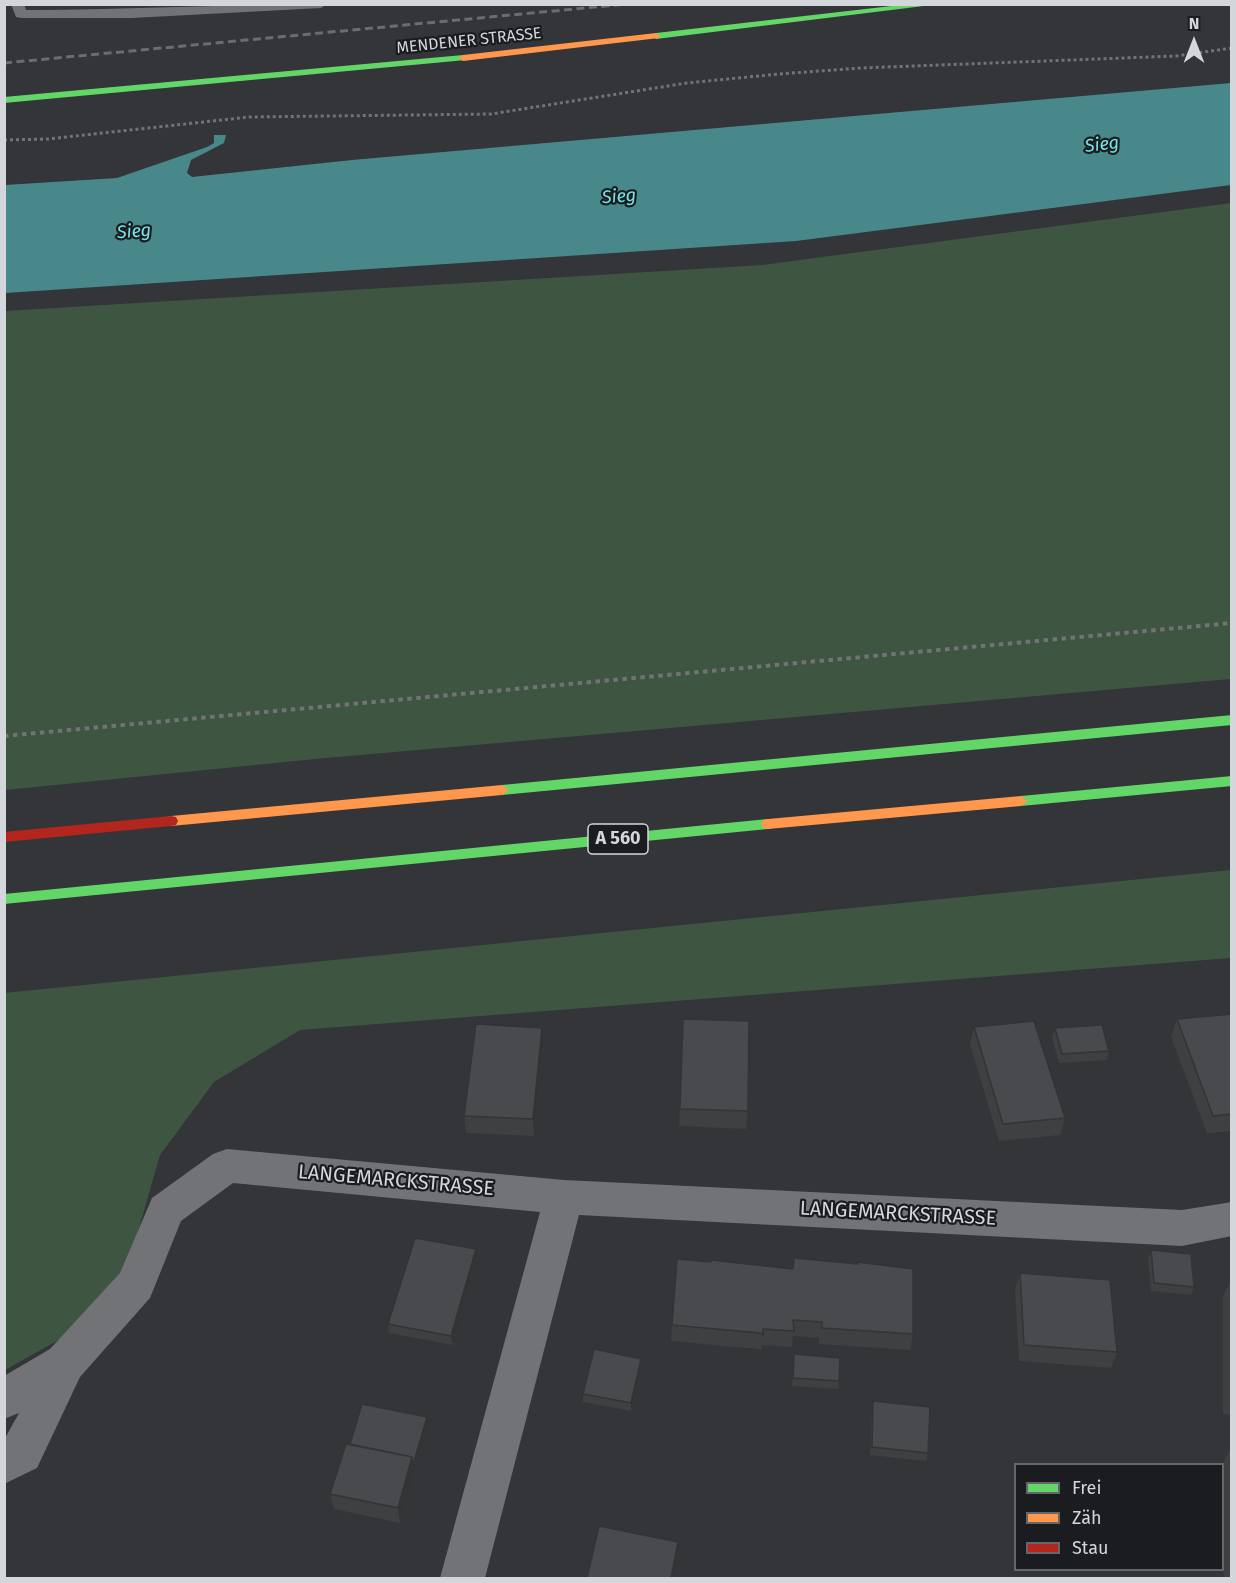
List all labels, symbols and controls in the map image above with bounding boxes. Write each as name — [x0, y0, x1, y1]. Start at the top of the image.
north arrow — [1164, 12, 1224, 72]
text: N — [1189, 14, 1199, 33]
street label: MENDENER STRASSE — [396, 24, 542, 58]
water label: Sieg — [1084, 132, 1120, 158]
water label: Sieg — [601, 185, 637, 209]
water label: Sieg — [116, 220, 152, 244]
road number: A 560 — [588, 824, 648, 854]
street label: LANGEMARCKSTRASSE — [297, 1160, 495, 1202]
street label: LANGEMARCKSTRASSE — [799, 1197, 997, 1231]
legend — [1014, 1463, 1224, 1571]
text: Frei — [1072, 1477, 1102, 1499]
text: Zäh — [1072, 1507, 1101, 1529]
text: Stau — [1072, 1537, 1108, 1559]

